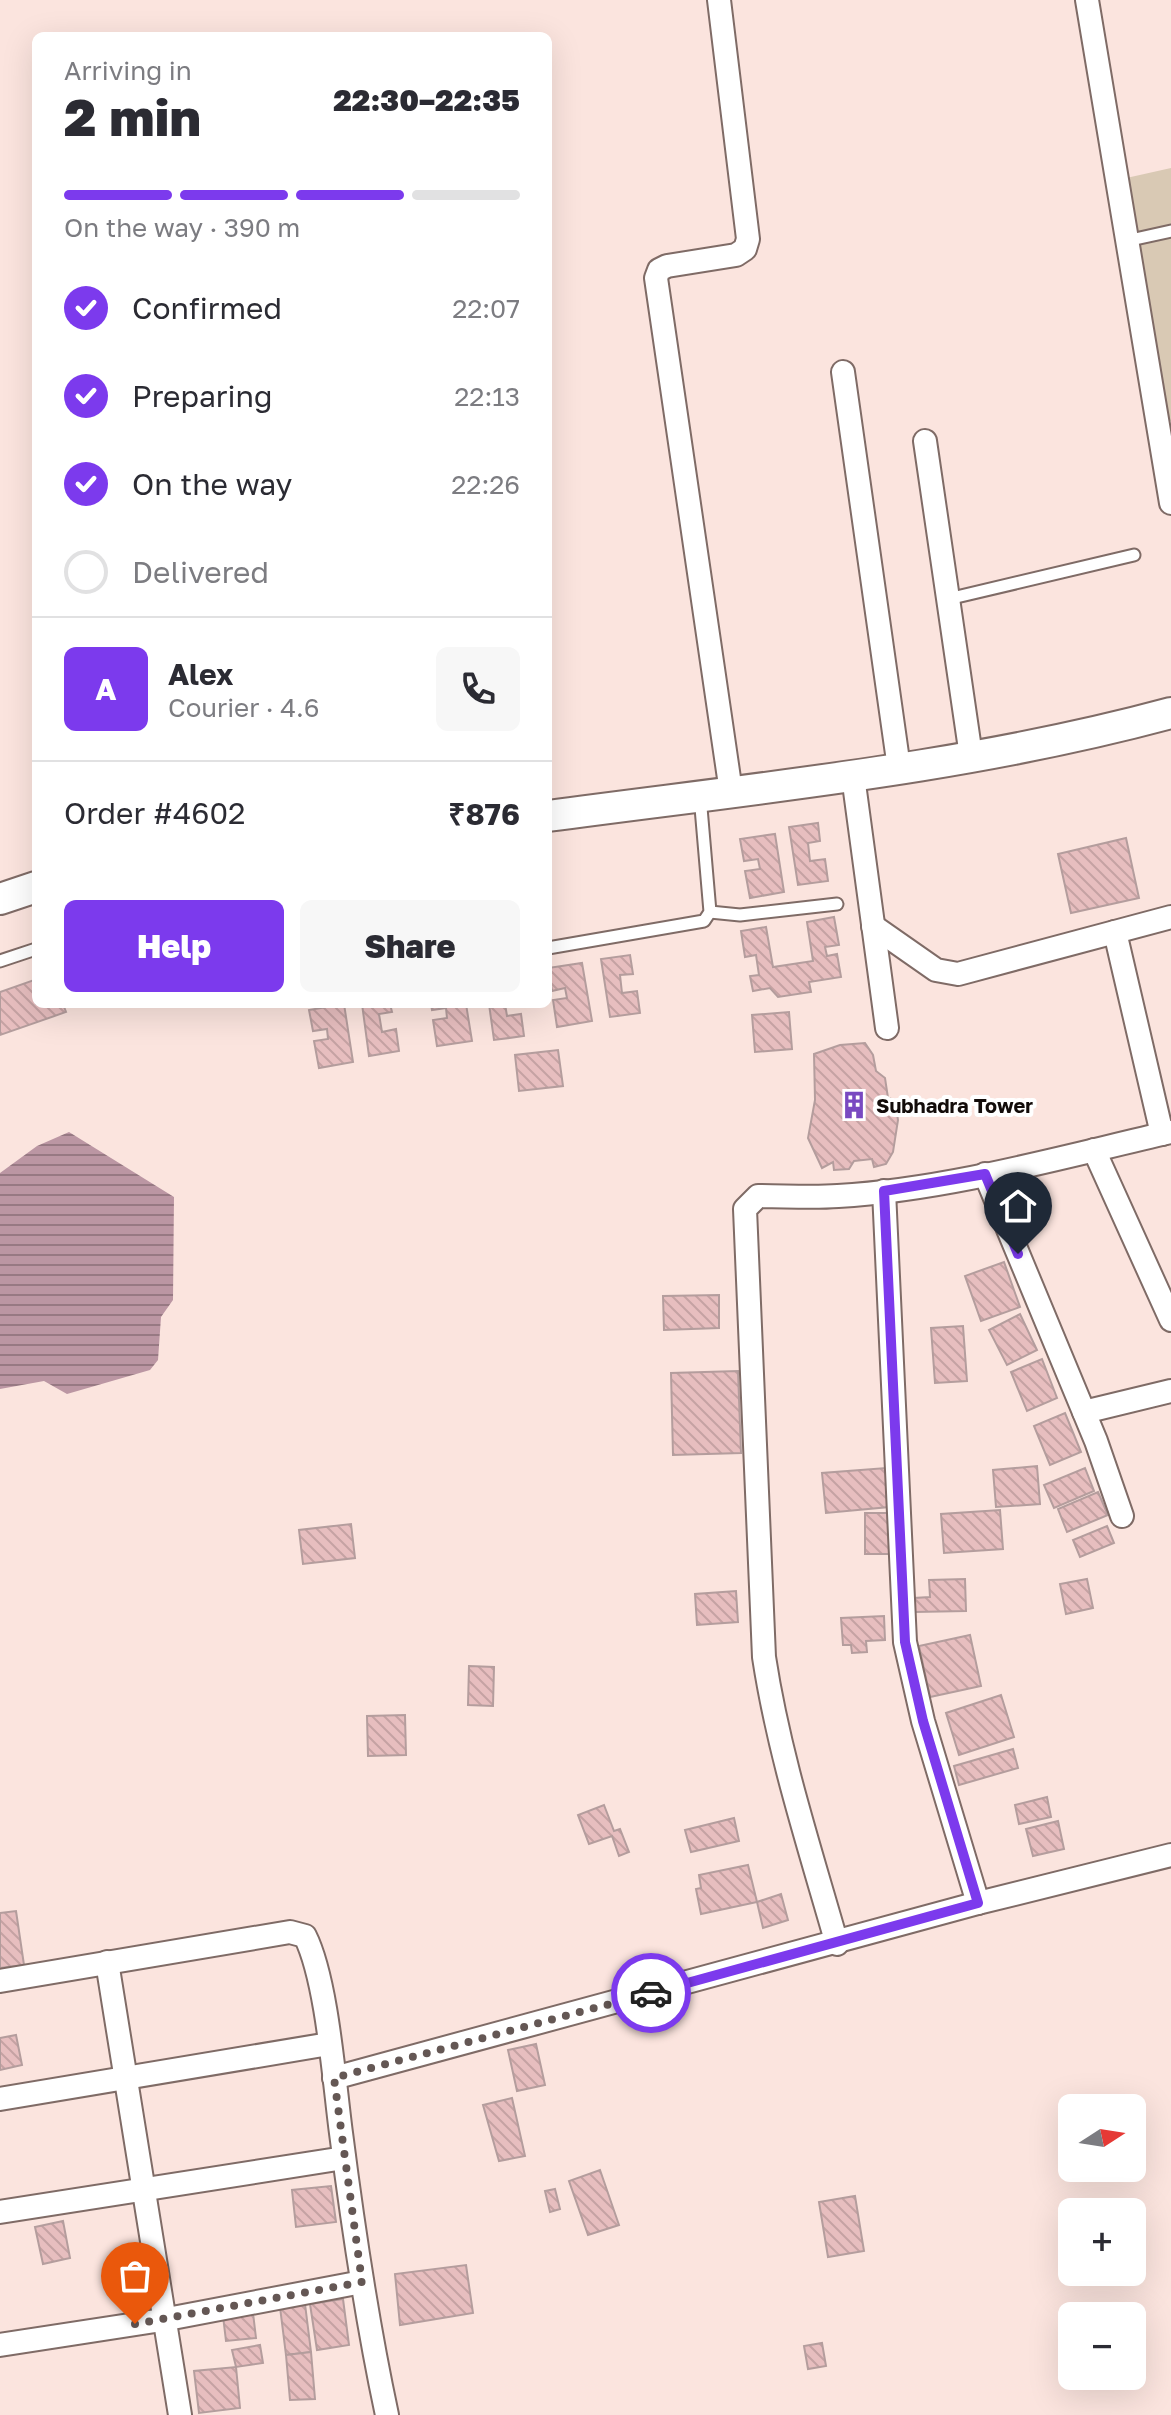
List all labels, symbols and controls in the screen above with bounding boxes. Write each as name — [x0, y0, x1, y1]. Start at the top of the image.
text: Arriving in — [64, 55, 192, 86]
text: 22:30–22:35 — [333, 82, 520, 118]
text: 2 min — [64, 85, 201, 147]
text: On the way · 390 m — [64, 212, 300, 243]
icon: check — [64, 286, 108, 330]
text: Confirmed — [132, 290, 282, 326]
text: 22:07 — [452, 293, 520, 324]
icon: check — [64, 374, 108, 418]
text: Preparing — [132, 378, 273, 414]
text: 22:13 — [454, 381, 520, 412]
icon: check — [64, 462, 108, 506]
text: On the way — [132, 466, 292, 502]
text: 22:26 — [451, 469, 520, 500]
text: Delivered — [132, 554, 269, 590]
button: phone — [436, 647, 520, 731]
text: Alex — [168, 656, 233, 692]
text: A — [95, 671, 117, 707]
text: Courier · 4.6 — [168, 692, 320, 723]
text: Order #4602 — [64, 795, 246, 831]
text: ₹876 — [448, 796, 520, 832]
button: Help — [64, 900, 284, 992]
button: Share — [300, 900, 520, 992]
building icon: Subhadra Tower — [839, 1090, 869, 1120]
place label: Subhadra Tower — [876, 1093, 1033, 1117]
pin — [984, 1172, 1052, 1254]
icon: home — [996, 1184, 1040, 1228]
courier — [611, 1953, 691, 2033]
icon: car — [629, 1971, 673, 2015]
north arrow — [1058, 2094, 1146, 2182]
map controls — [1058, 2094, 1146, 2390]
button: + — [1058, 2198, 1146, 2286]
pin — [101, 2242, 169, 2324]
icon: bag — [113, 2254, 157, 2298]
button: − — [1058, 2302, 1146, 2390]

